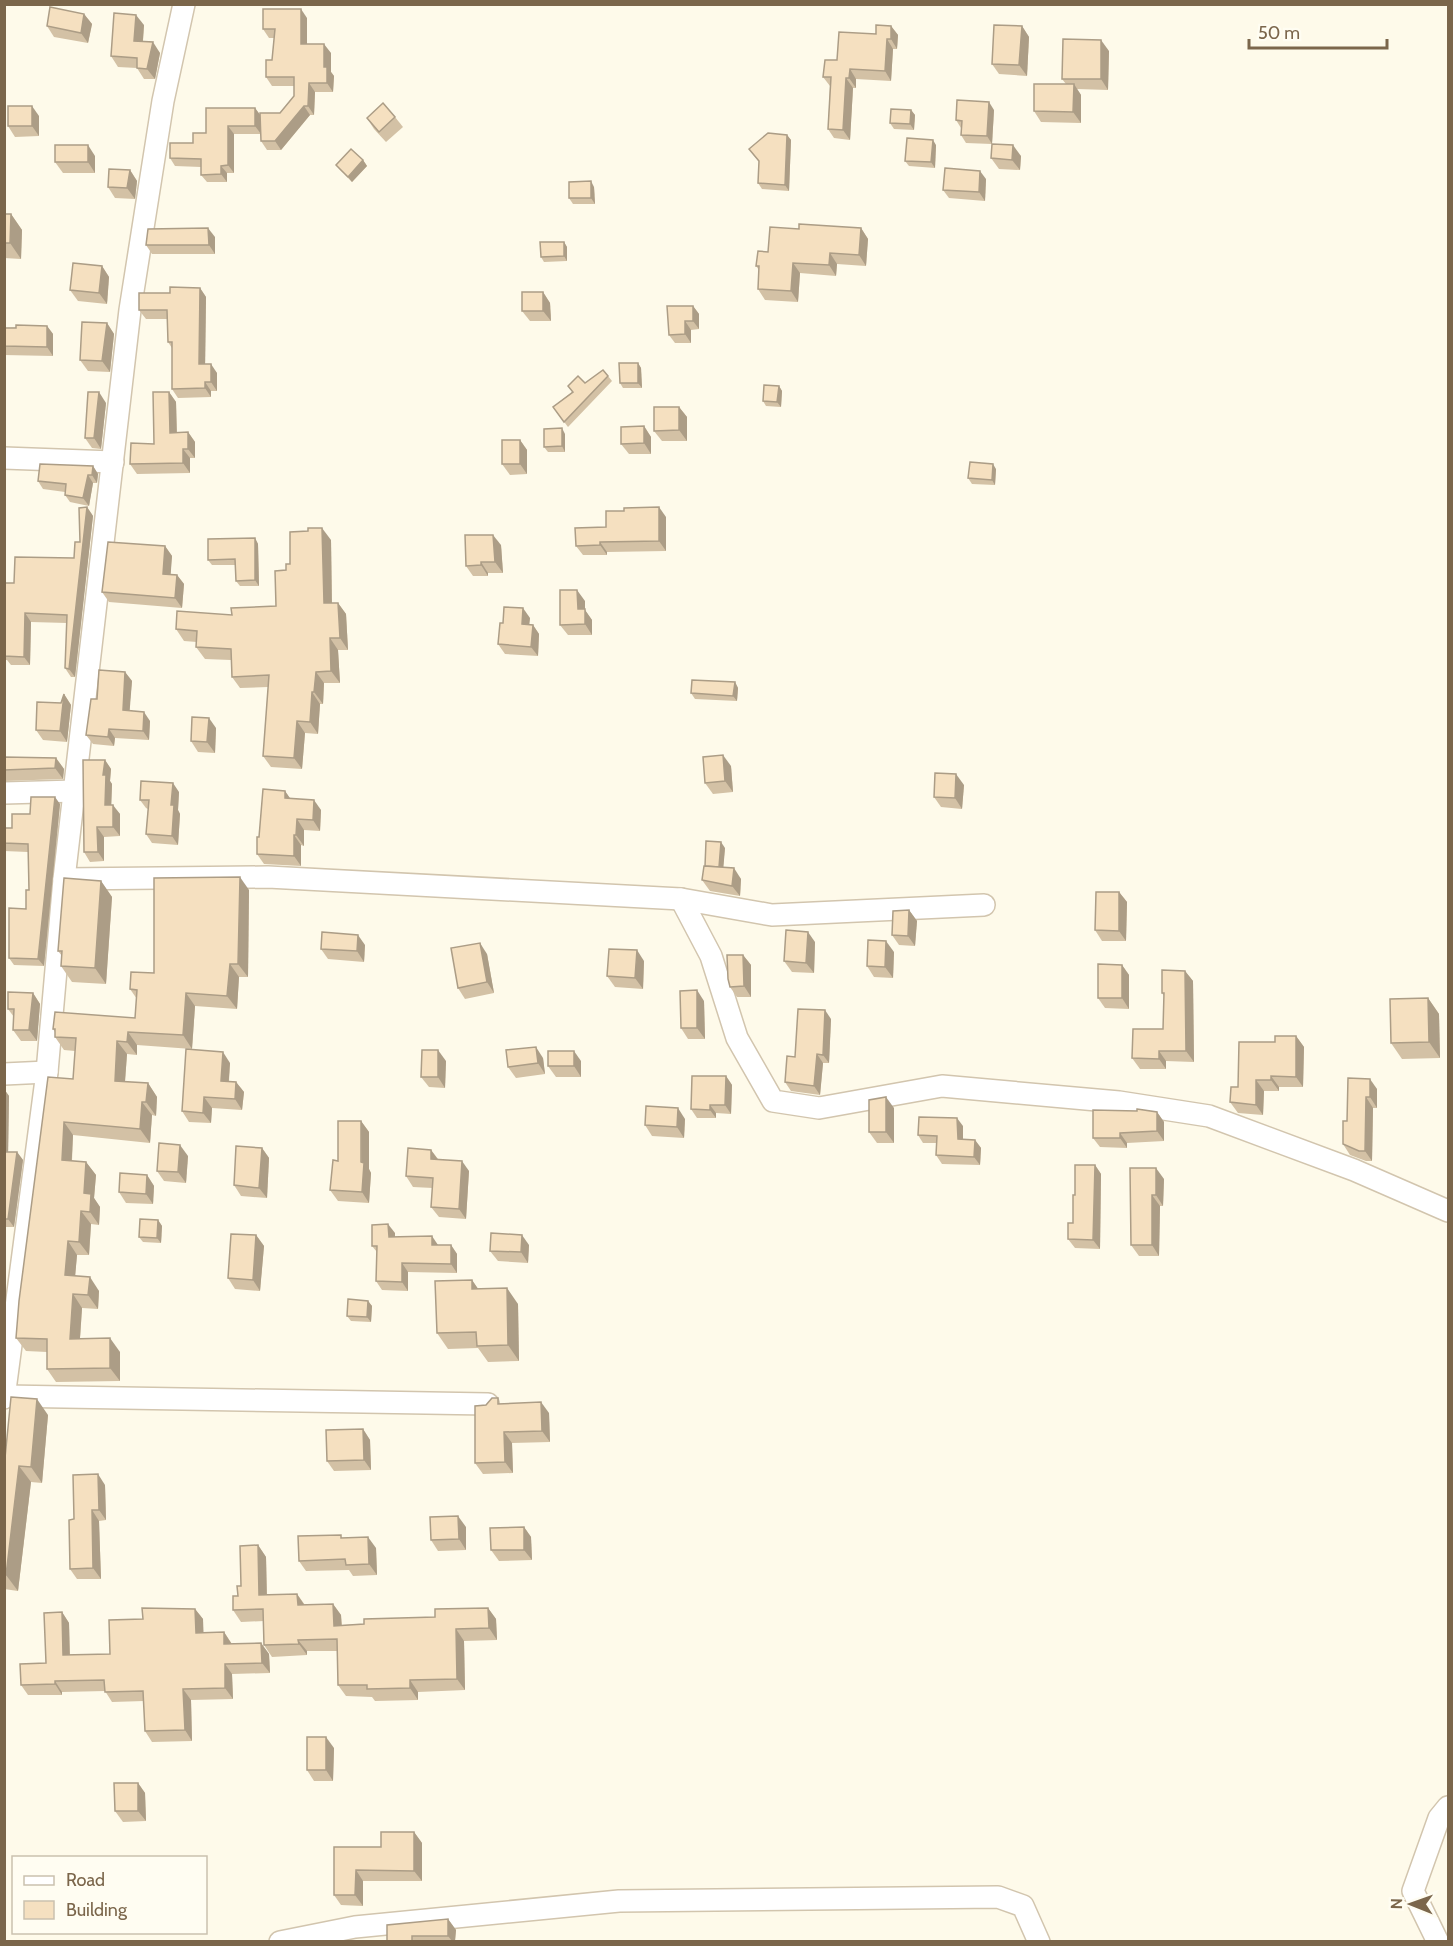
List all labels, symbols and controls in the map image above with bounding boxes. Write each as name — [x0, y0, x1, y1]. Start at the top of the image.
scale bar — [1249, 12, 1387, 50]
text: 50 m — [1258, 22, 1300, 44]
legend — [12, 1856, 207, 1934]
text: Road — [66, 1869, 105, 1891]
north arrow — [1381, 1874, 1441, 1934]
text: N — [1387, 1898, 1406, 1910]
text: Building — [66, 1899, 128, 1921]

